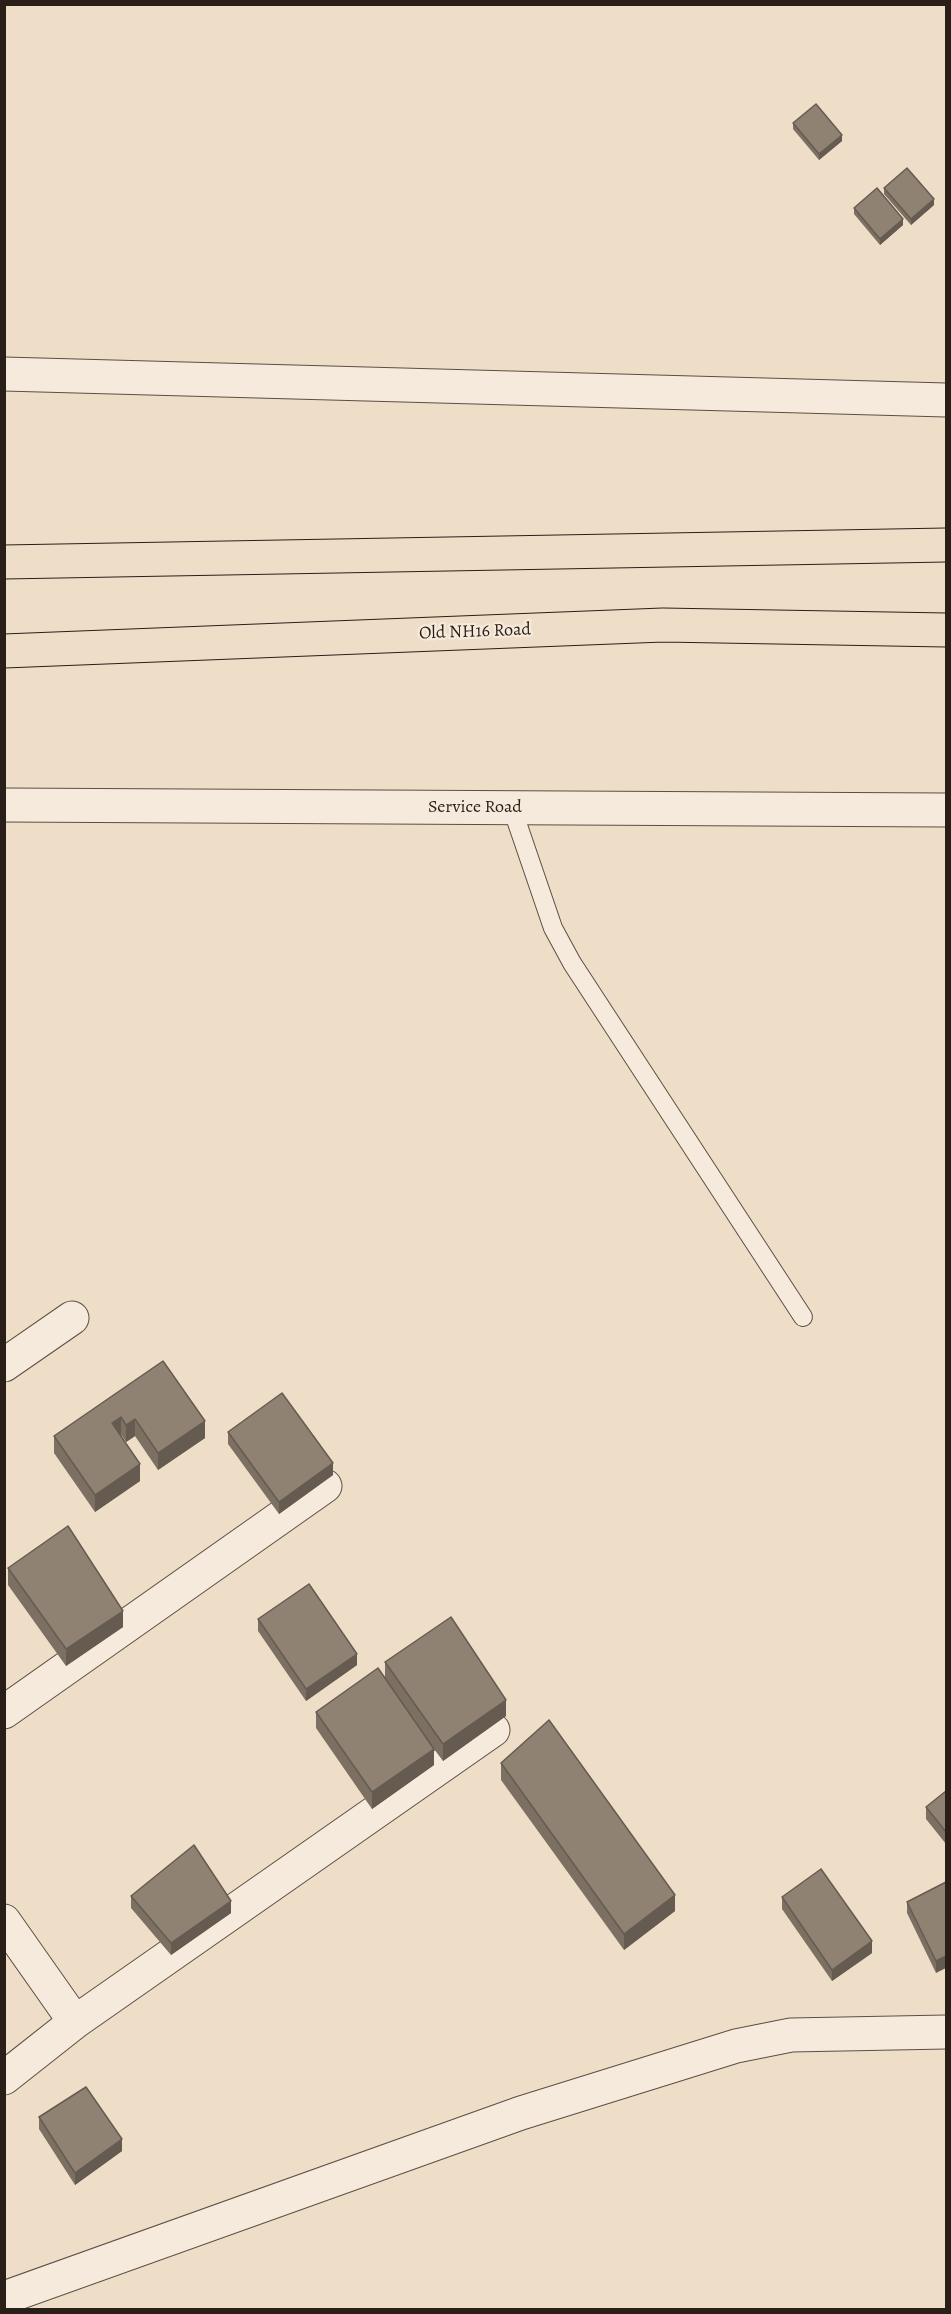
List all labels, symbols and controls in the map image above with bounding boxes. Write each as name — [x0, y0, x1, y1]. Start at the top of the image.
street label: Old NH16 Road — [419, 619, 531, 645]
street label: Service Road — [428, 797, 522, 819]

